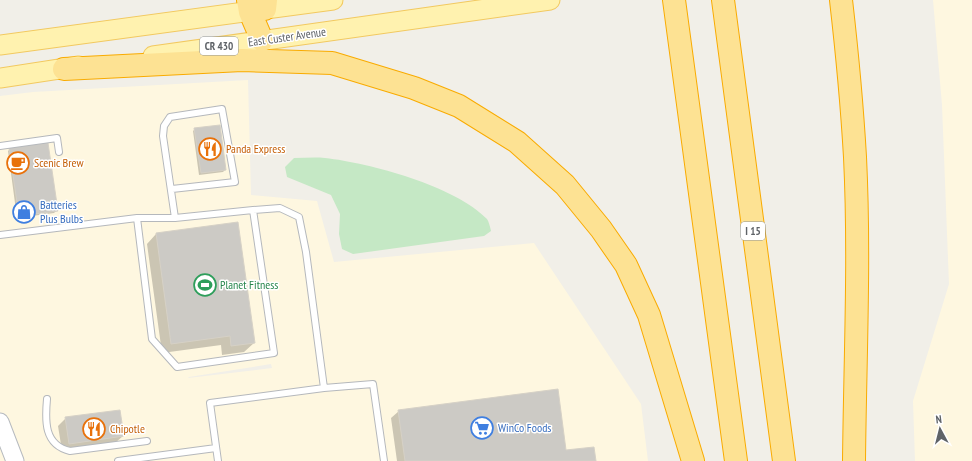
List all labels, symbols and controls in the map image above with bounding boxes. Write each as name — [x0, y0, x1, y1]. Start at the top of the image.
street label: East Custer Avenue — [247, 24, 327, 49]
road number: CR 430 — [200, 37, 238, 55]
restaurant icon: Panda Express — [197, 136, 223, 162]
place label: Panda Express — [226, 141, 285, 156]
cafe icon: Scenic Brew — [5, 150, 31, 176]
place label: Scenic Brew — [34, 155, 84, 170]
place label: Batteries Plus Bulbs — [40, 197, 83, 226]
shop icon: Batteries Plus Bulbs — [11, 199, 37, 225]
road number: I 15 — [741, 222, 765, 240]
sports icon: Planet Fitness — [192, 272, 218, 298]
place label: Planet Fitness — [220, 277, 278, 292]
north arrow — [920, 409, 960, 449]
text: N — [935, 412, 943, 426]
supermarket icon: WinCo Foods — [469, 415, 495, 441]
restaurant icon: Chipotle — [81, 416, 107, 442]
place label: WinCo Foods — [498, 420, 551, 435]
place label: Chipotle — [110, 421, 145, 436]

